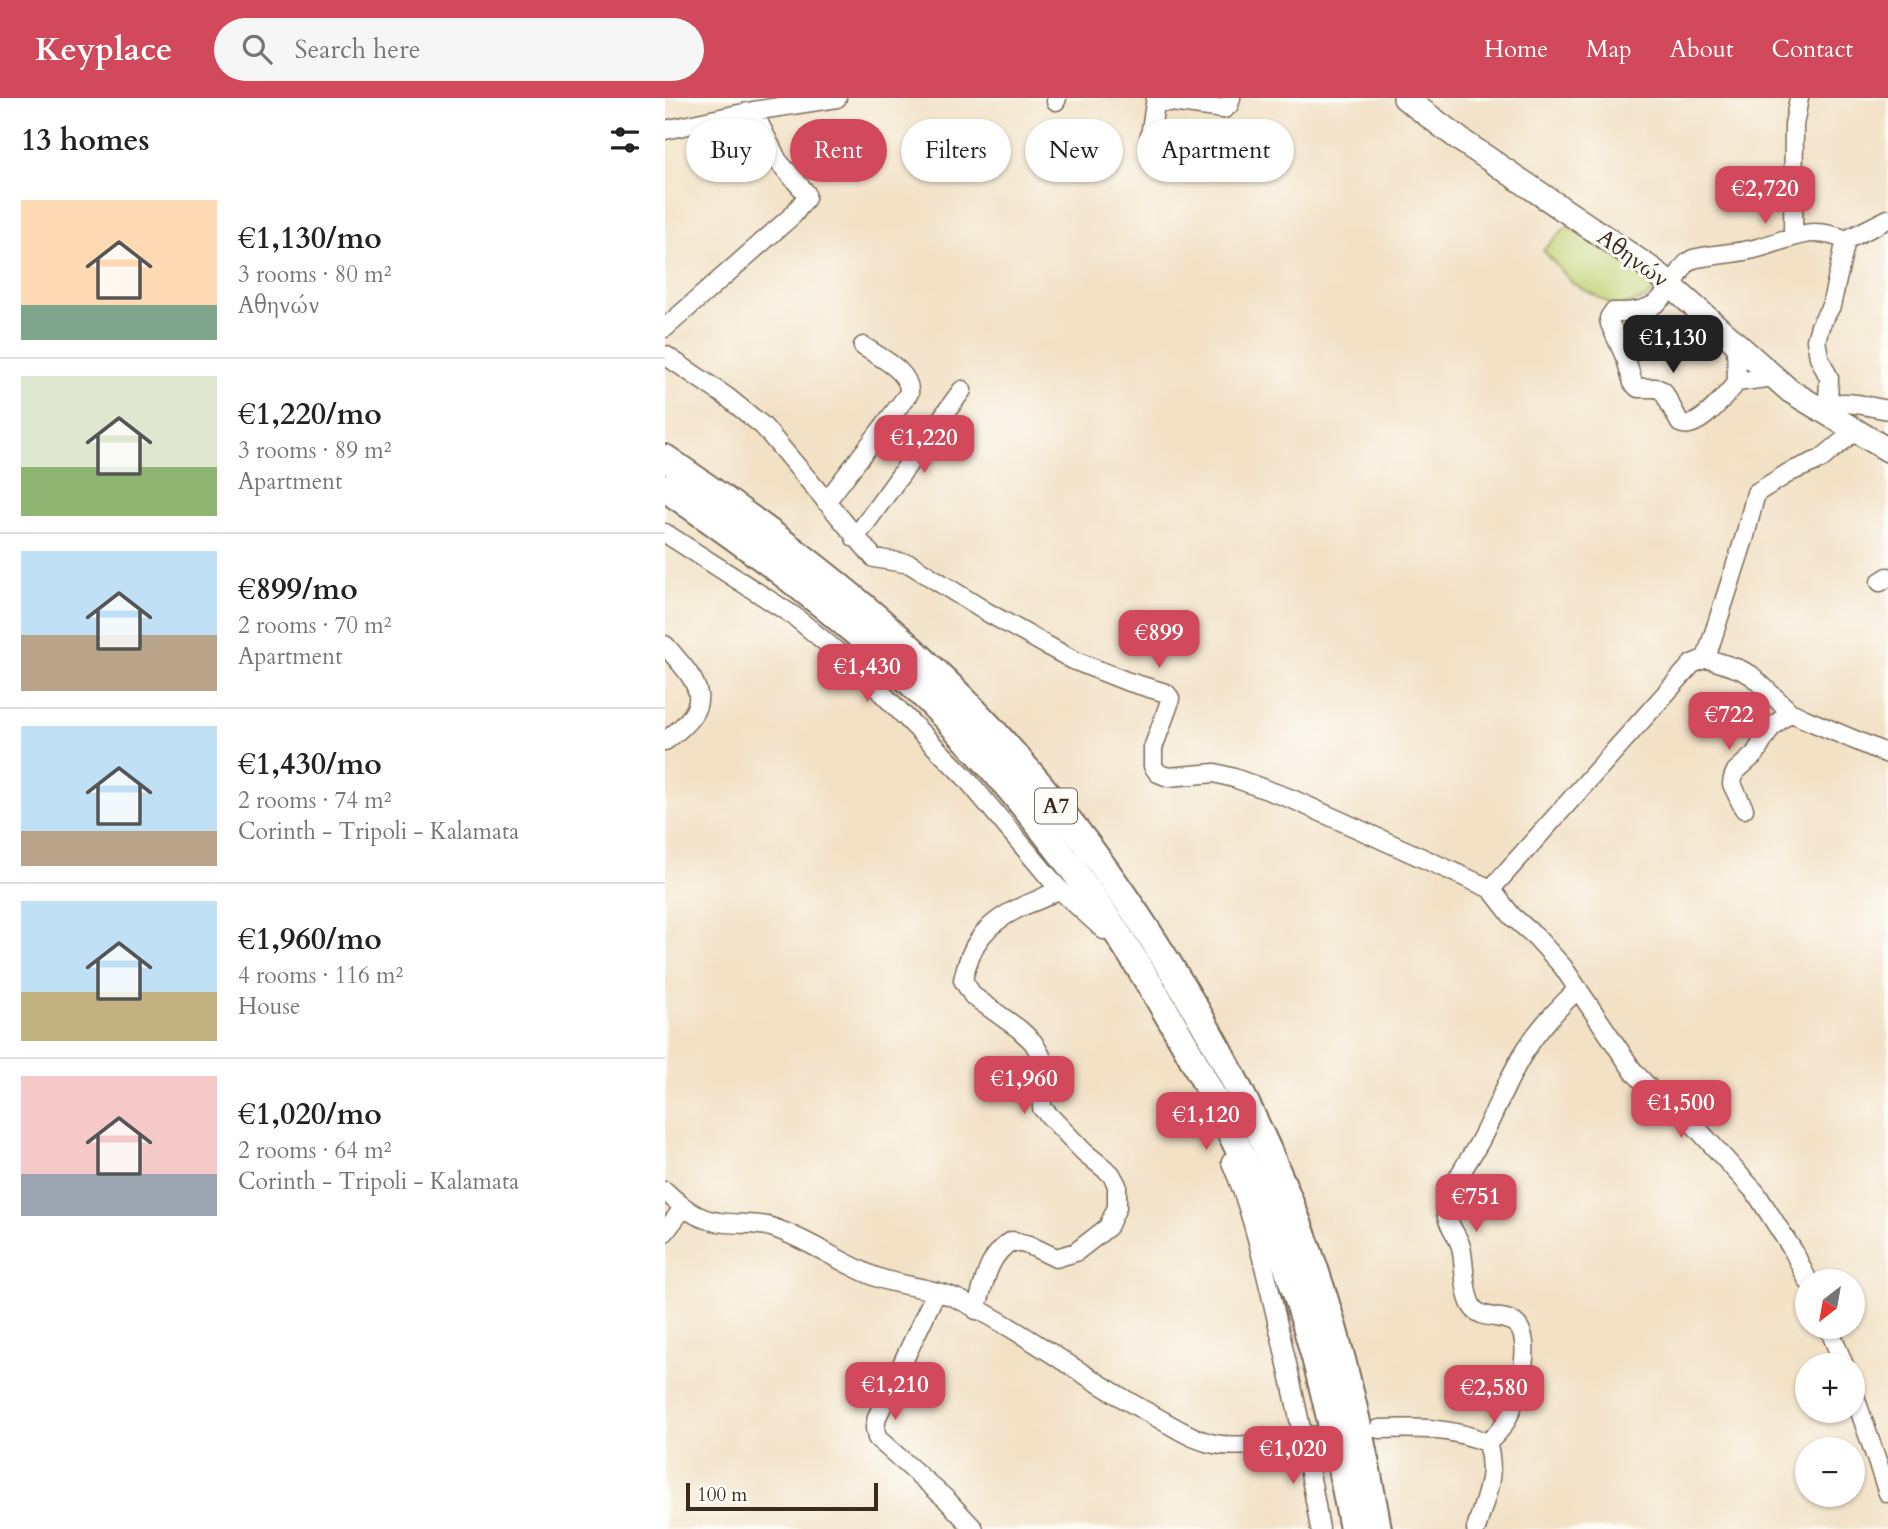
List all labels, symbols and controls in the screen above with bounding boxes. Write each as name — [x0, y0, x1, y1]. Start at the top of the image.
search box — [214, 18, 704, 81]
text: Keyplace — [35, 27, 172, 72]
icon: search — [238, 30, 276, 68]
text: Search here — [294, 32, 420, 67]
text: Home — [1484, 33, 1548, 66]
text: Map — [1586, 33, 1632, 66]
text: About — [1670, 33, 1734, 66]
text: Contact — [1772, 33, 1853, 66]
chip: Buy — [686, 119, 776, 182]
chip: Rent — [790, 119, 887, 182]
chip: Filters — [901, 119, 1011, 182]
chip: New — [1025, 119, 1123, 182]
chip: Apartment — [1137, 119, 1294, 182]
text: 13 homes — [21, 120, 150, 161]
icon: filters — [606, 121, 644, 159]
pin: €2,720 — [1708, 166, 1822, 226]
text: €2,720 — [1731, 173, 1799, 204]
text: €1,130/mo — [238, 218, 382, 259]
street label: Αθηνών — [1591, 222, 1675, 294]
icon: home — [77, 228, 161, 312]
text: 3 rooms · 80 m² — [238, 259, 391, 290]
text: Αθηνών — [238, 290, 319, 321]
pin: €1,130 — [1616, 316, 1730, 375]
text: €1,130 — [1639, 322, 1707, 353]
text: €1,220/mo — [238, 394, 382, 435]
icon: home — [77, 404, 161, 488]
pin: €1,220 — [867, 416, 981, 475]
text: €1,220 — [890, 422, 958, 453]
text: 3 rooms · 89 m² — [238, 435, 391, 466]
text: Apartment — [238, 466, 342, 497]
text: €899/mo — [238, 569, 358, 610]
icon: home — [77, 579, 161, 663]
text: 2 rooms · 70 m² — [238, 610, 391, 641]
pin: €899 — [1118, 610, 1200, 670]
text: €899 — [1134, 617, 1184, 648]
text: Apartment — [238, 641, 342, 672]
pin: €1,430 — [810, 644, 924, 704]
text: €1,430 — [833, 651, 901, 682]
pin: €722 — [1688, 692, 1770, 752]
text: €722 — [1704, 699, 1754, 730]
text: €1,430/mo — [238, 744, 382, 785]
icon: home — [77, 754, 161, 838]
text: 2 rooms · 74 m² — [238, 785, 391, 816]
road number: Α7 — [1035, 788, 1077, 824]
text: Corinth - Tripoli - Kalamata — [238, 816, 519, 847]
text: €1,960/mo — [238, 919, 382, 960]
icon: home — [77, 929, 161, 1013]
text: 4 rooms · 116 m² — [238, 960, 403, 991]
text: House — [238, 991, 300, 1022]
pin: €1,960 — [967, 1056, 1081, 1116]
text: €1,960 — [990, 1063, 1058, 1094]
pin: €1,500 — [1624, 1080, 1738, 1140]
text: €1,500 — [1647, 1087, 1715, 1118]
pin: €1,120 — [1149, 1093, 1263, 1152]
text: €1,020/mo — [238, 1094, 382, 1135]
text: €1,120 — [1172, 1099, 1240, 1130]
icon: home — [77, 1104, 161, 1188]
text: 2 rooms · 64 m² — [238, 1135, 391, 1166]
text: Corinth - Tripoli - Kalamata — [238, 1166, 519, 1197]
pin: €751 — [1435, 1174, 1517, 1234]
text: €751 — [1451, 1181, 1501, 1212]
north arrow — [1795, 1269, 1865, 1339]
map controls — [1795, 1269, 1865, 1507]
button: + — [1795, 1353, 1865, 1423]
pin: €1,210 — [838, 1362, 952, 1422]
pin: €2,580 — [1437, 1366, 1551, 1425]
text: €1,210 — [861, 1369, 929, 1400]
text: €2,580 — [1460, 1372, 1528, 1403]
pin: €1,020 — [1236, 1426, 1350, 1486]
text: €1,020 — [1259, 1433, 1327, 1464]
button: − — [1795, 1437, 1865, 1507]
scale bar — [686, 1480, 879, 1512]
text: 100 m — [697, 1482, 747, 1508]

